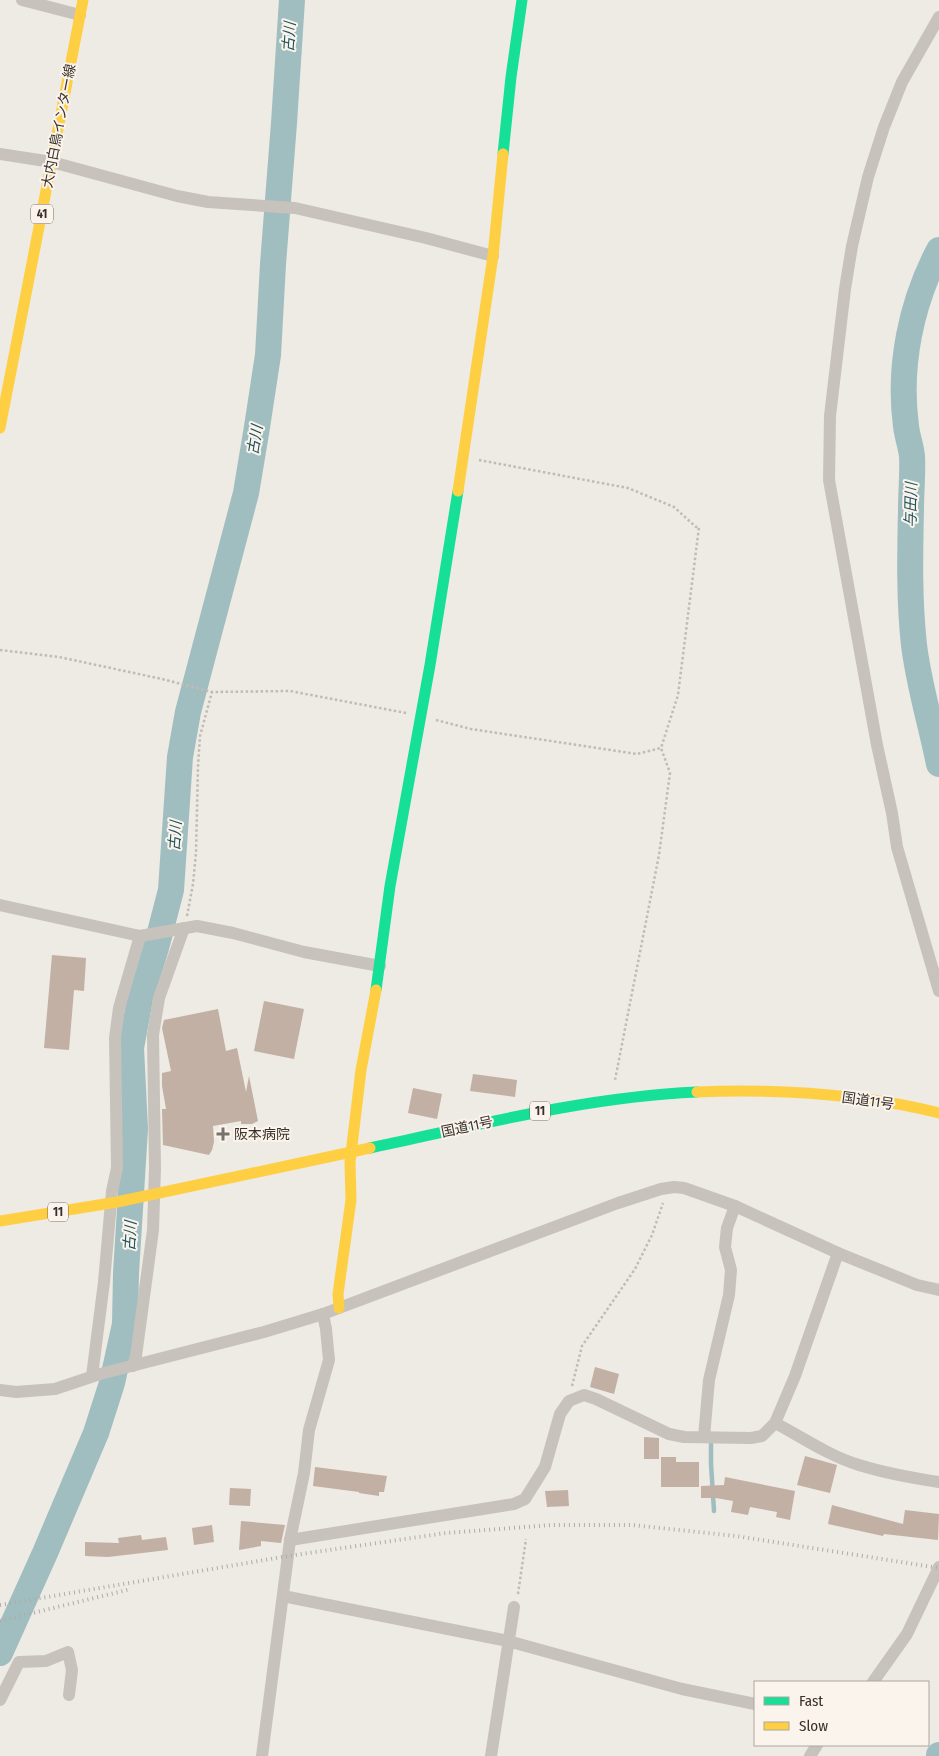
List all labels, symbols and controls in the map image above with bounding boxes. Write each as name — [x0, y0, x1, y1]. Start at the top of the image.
water label: 古川 — [279, 19, 299, 53]
street label: 大内白鳥インター線 — [39, 63, 79, 189]
road number: 41 — [31, 204, 53, 223]
water label: 古川 — [244, 422, 267, 456]
water label: 与田川 — [902, 480, 920, 528]
water label: 古川 — [165, 818, 185, 852]
street label: 国道11号 — [841, 1089, 895, 1113]
road number: 11 — [530, 1102, 550, 1120]
street label: 国道11号 — [439, 1113, 495, 1141]
place label: 阪本病院 — [234, 1126, 290, 1143]
marker: 阪本病院 — [216, 1127, 230, 1141]
road number: 11 — [48, 1202, 68, 1222]
water label: 古川 — [120, 1219, 140, 1251]
legend — [754, 1681, 929, 1746]
text: Fast — [799, 1692, 823, 1710]
text: Slow — [799, 1717, 828, 1735]

